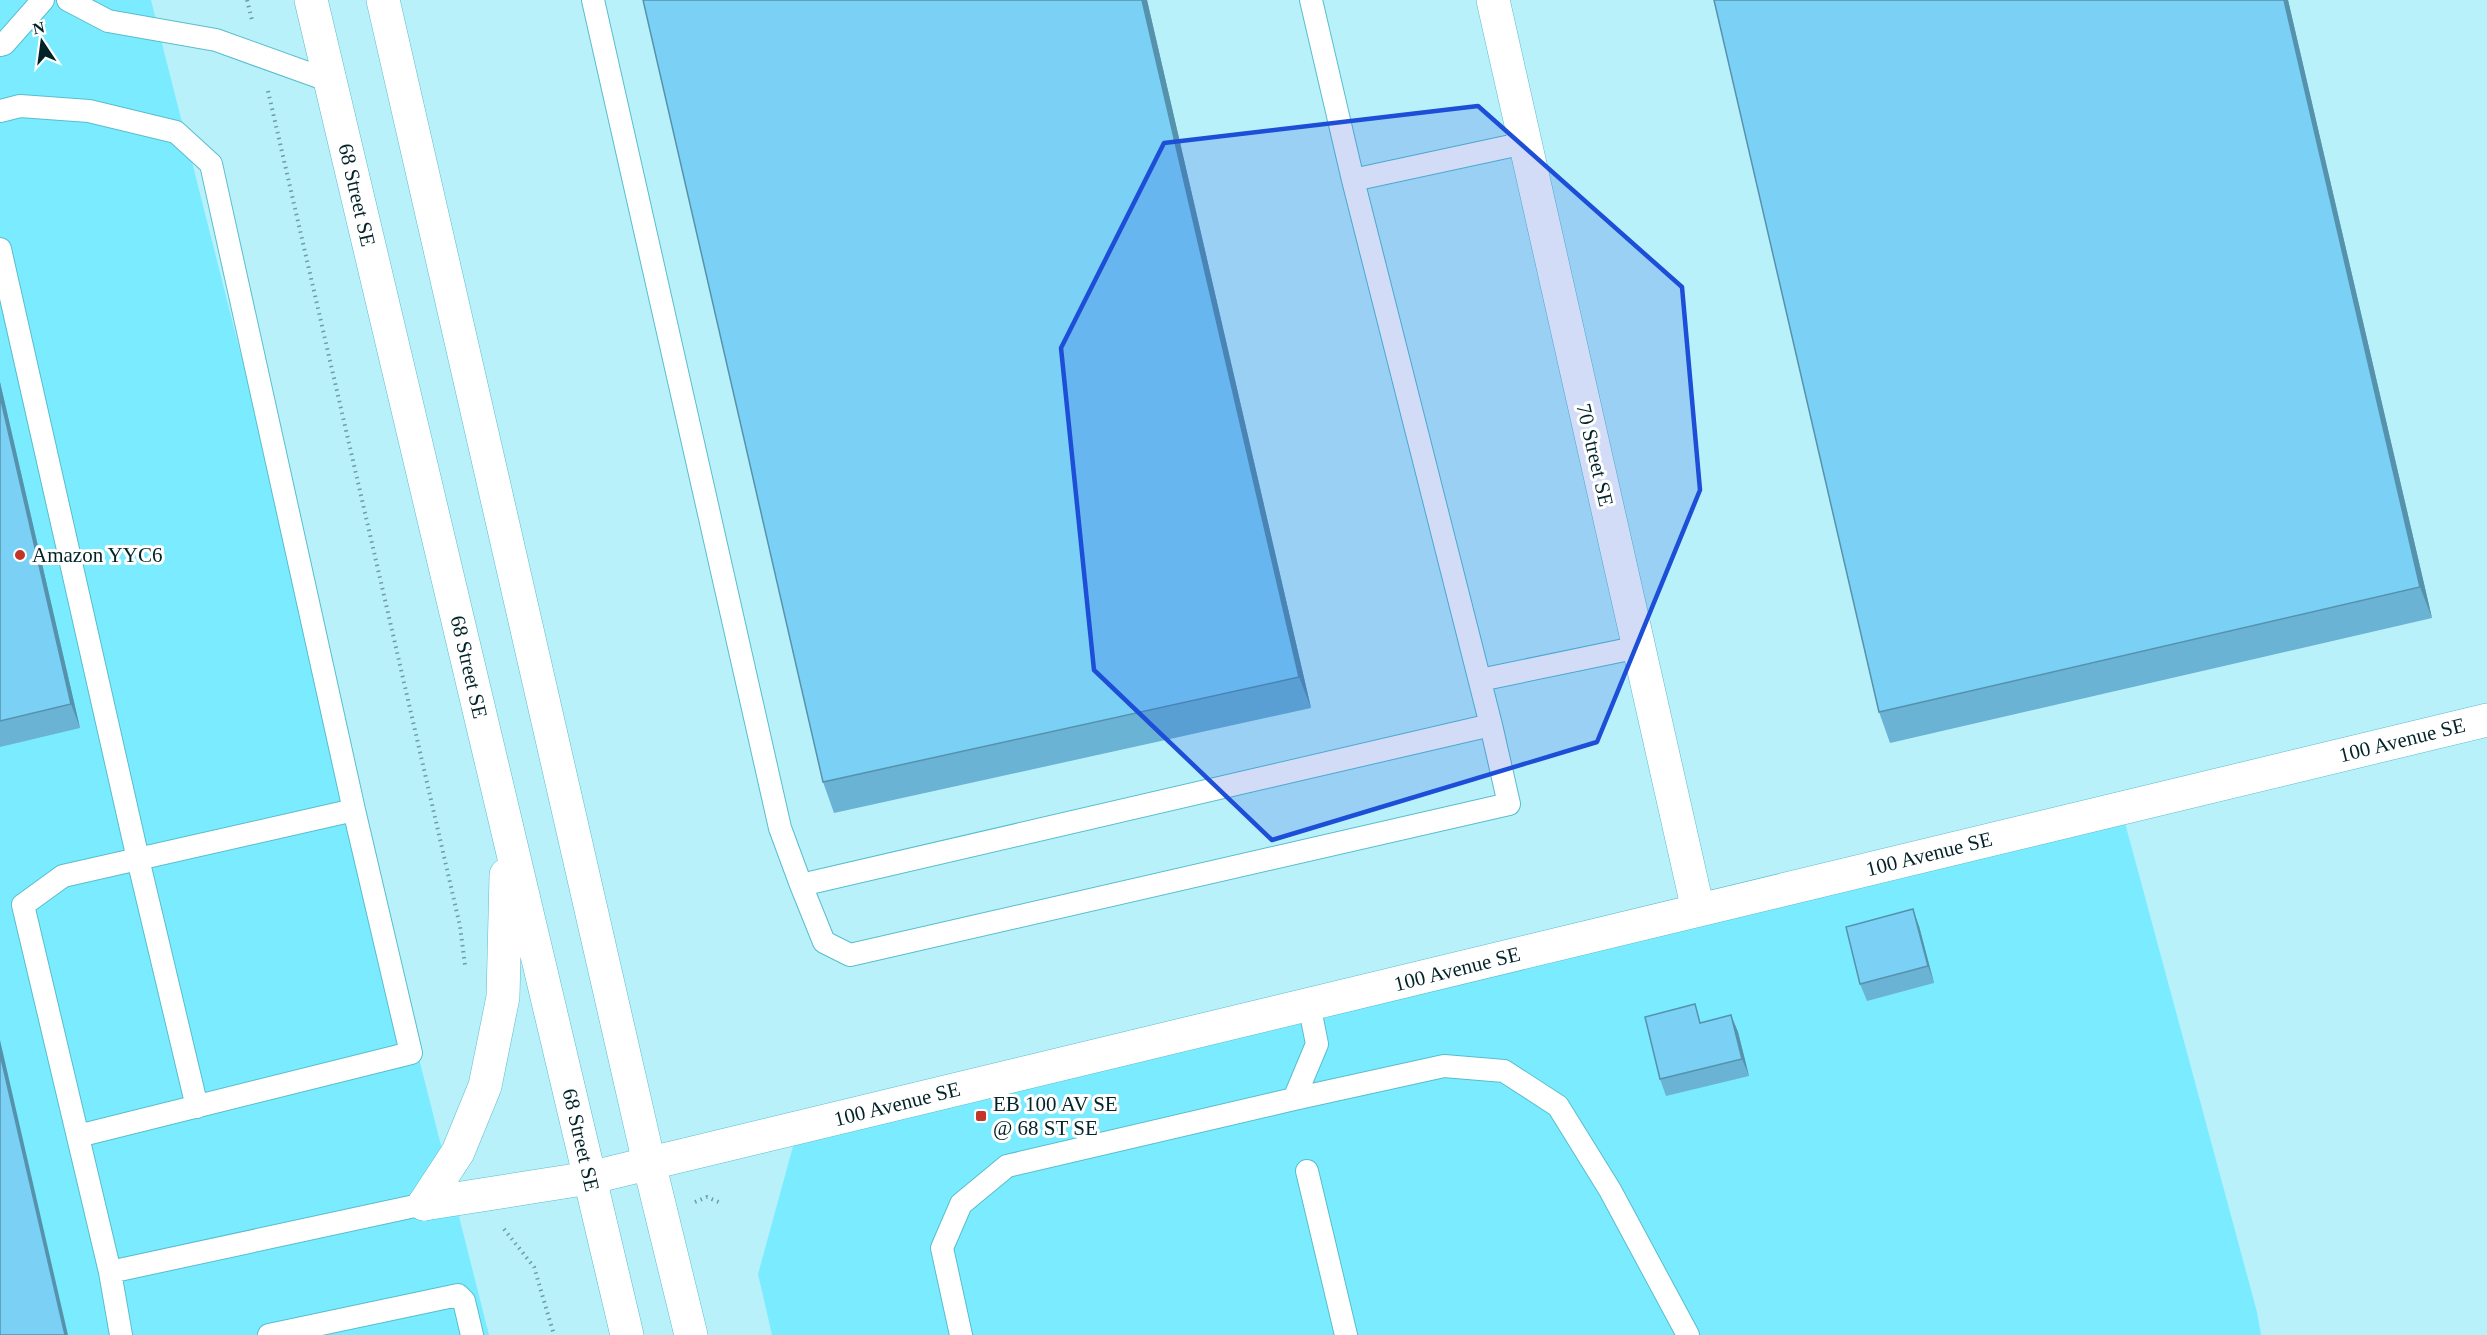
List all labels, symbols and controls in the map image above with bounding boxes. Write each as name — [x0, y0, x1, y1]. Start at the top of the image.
north arrow — [12, 12, 72, 72]
text: N — [31, 18, 47, 37]
street label: 68 Street SE — [333, 141, 381, 249]
street label: 70 Street SE — [1571, 401, 1619, 509]
place label: Amazon YYC6 — [32, 543, 162, 567]
marker: Amazon YYC6 — [13, 548, 27, 562]
street label: 68 Street SE — [445, 613, 493, 721]
street label: 100 Avenue SE — [2336, 713, 2468, 767]
street label: 100 Avenue SE — [1863, 827, 1995, 881]
street label: 100 Avenue SE — [1391, 942, 1523, 996]
street label: 100 Avenue SE — [831, 1077, 963, 1131]
street label: 68 Street SE — [557, 1086, 605, 1194]
place label: EB 100 AV SE @ 68 ST SE — [993, 1092, 1118, 1140]
marker: EB 100 AV SE @ 68 ST SE — [974, 1109, 988, 1123]

